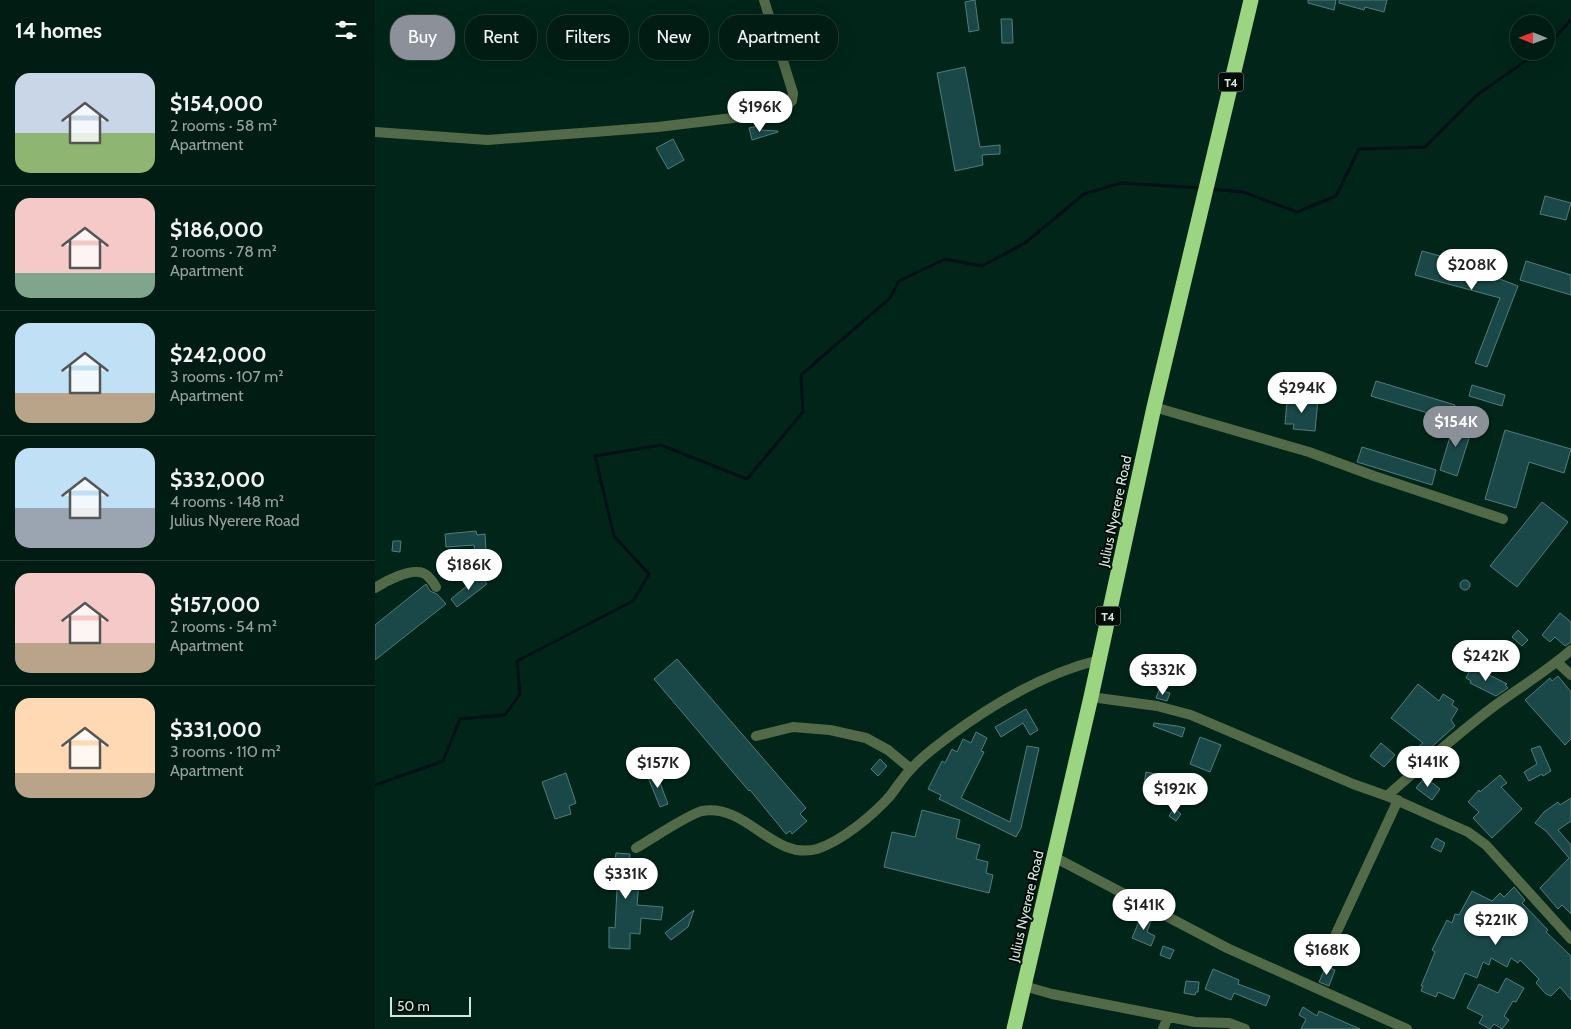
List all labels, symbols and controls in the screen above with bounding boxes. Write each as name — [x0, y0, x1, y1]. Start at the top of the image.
chip: Buy — [390, 15, 455, 60]
chip: Rent — [465, 15, 537, 60]
chip: Filters — [547, 15, 629, 60]
chip: New — [639, 15, 709, 60]
chip: Apartment — [719, 15, 838, 60]
north arrow — [1510, 15, 1555, 60]
map controls — [1510, 15, 1555, 60]
icon: filters — [332, 16, 360, 44]
text: 14 homes — [15, 18, 102, 43]
road number: T4 — [1219, 72, 1243, 91]
pin: $196K — [725, 90, 795, 133]
text: $154,000 — [170, 91, 263, 116]
icon: home — [55, 93, 115, 153]
text: $196K — [738, 97, 782, 116]
text: 2 rooms · 58 m² — [170, 116, 277, 135]
text: Apartment — [170, 135, 243, 154]
text: $186,000 — [170, 217, 264, 242]
icon: home — [55, 218, 115, 278]
text: 2 rooms · 78 m² — [170, 242, 277, 261]
pin: $208K — [1437, 248, 1507, 291]
text: $208K — [1448, 255, 1496, 274]
text: Apartment — [170, 261, 243, 280]
text: $242,000 — [170, 342, 267, 367]
icon: home — [55, 343, 115, 403]
text: 3 rooms · 107 m² — [170, 367, 284, 386]
pin: $294K — [1267, 372, 1337, 414]
text: $294K — [1279, 378, 1325, 397]
text: Apartment — [170, 386, 243, 405]
pin: $154K — [1421, 406, 1491, 448]
text: $154K — [1434, 412, 1478, 431]
street label: Julius Nyerere Road — [1094, 454, 1136, 569]
text: $332,000 — [170, 467, 265, 492]
icon: home — [55, 468, 115, 528]
text: 4 rooms · 148 m² — [170, 492, 284, 511]
text: Julius Nyerere Road — [170, 511, 300, 530]
pin: $186K — [434, 548, 504, 591]
text: $186K — [447, 555, 491, 574]
text: $157,000 — [170, 592, 260, 617]
icon: home — [55, 593, 115, 653]
road number: T4 — [1095, 606, 1121, 626]
text: 2 rooms · 54 m² — [170, 617, 277, 636]
text: Apartment — [170, 636, 243, 655]
pin: $242K — [1451, 640, 1521, 682]
text: $242K — [1463, 646, 1509, 665]
pin: $332K — [1128, 654, 1198, 696]
text: $332K — [1140, 660, 1186, 679]
text: $331,000 — [170, 717, 262, 742]
icon: home — [55, 718, 115, 778]
text: 3 rooms · 110 m² — [170, 742, 281, 761]
pin: $157K — [623, 746, 693, 789]
pin: $141K — [1393, 746, 1463, 788]
text: $141K — [1408, 752, 1448, 771]
text: $157K — [637, 753, 679, 772]
text: Apartment — [170, 761, 243, 780]
pin: $192K — [1140, 772, 1210, 815]
text: $192K — [1154, 779, 1196, 798]
street label: Julius Nyerere Road — [1004, 849, 1048, 964]
pin: $331K — [591, 858, 661, 900]
text: $331K — [605, 864, 647, 883]
pin: $141K — [1109, 888, 1179, 931]
text: $141K — [1124, 895, 1164, 914]
pin: $221K — [1461, 904, 1531, 946]
text: $221K — [1475, 910, 1517, 929]
pin: $168K — [1292, 934, 1362, 976]
text: $168K — [1305, 940, 1349, 959]
scale bar — [390, 994, 471, 1017]
text: 50 m — [397, 997, 430, 1015]

